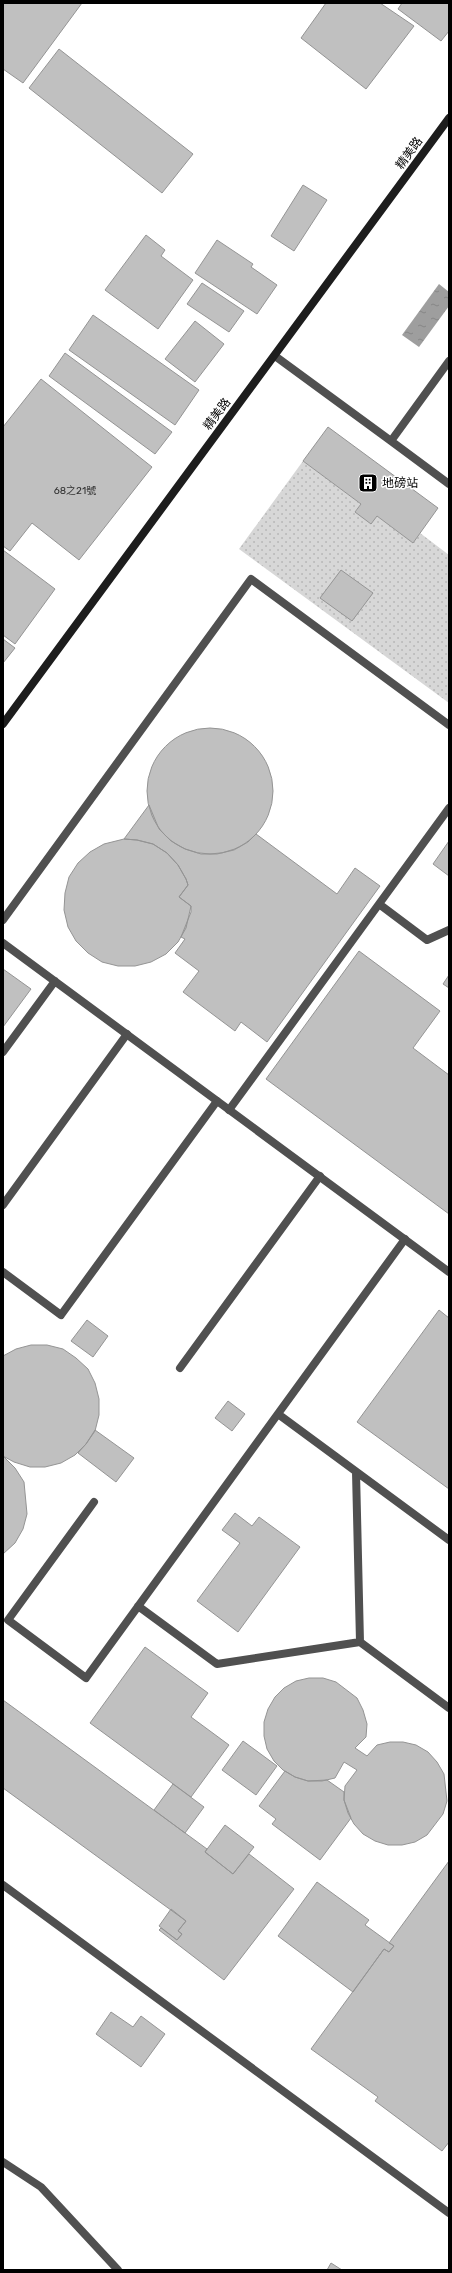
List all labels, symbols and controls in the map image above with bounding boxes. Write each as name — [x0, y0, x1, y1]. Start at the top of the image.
street label: 精美路 — [393, 134, 425, 172]
street label: 精美路 — [201, 395, 233, 433]
building icon: 地磅站 — [357, 472, 379, 494]
place label: 地磅站 — [382, 476, 418, 490]
house number: 68之21號 — [54, 485, 96, 497]

